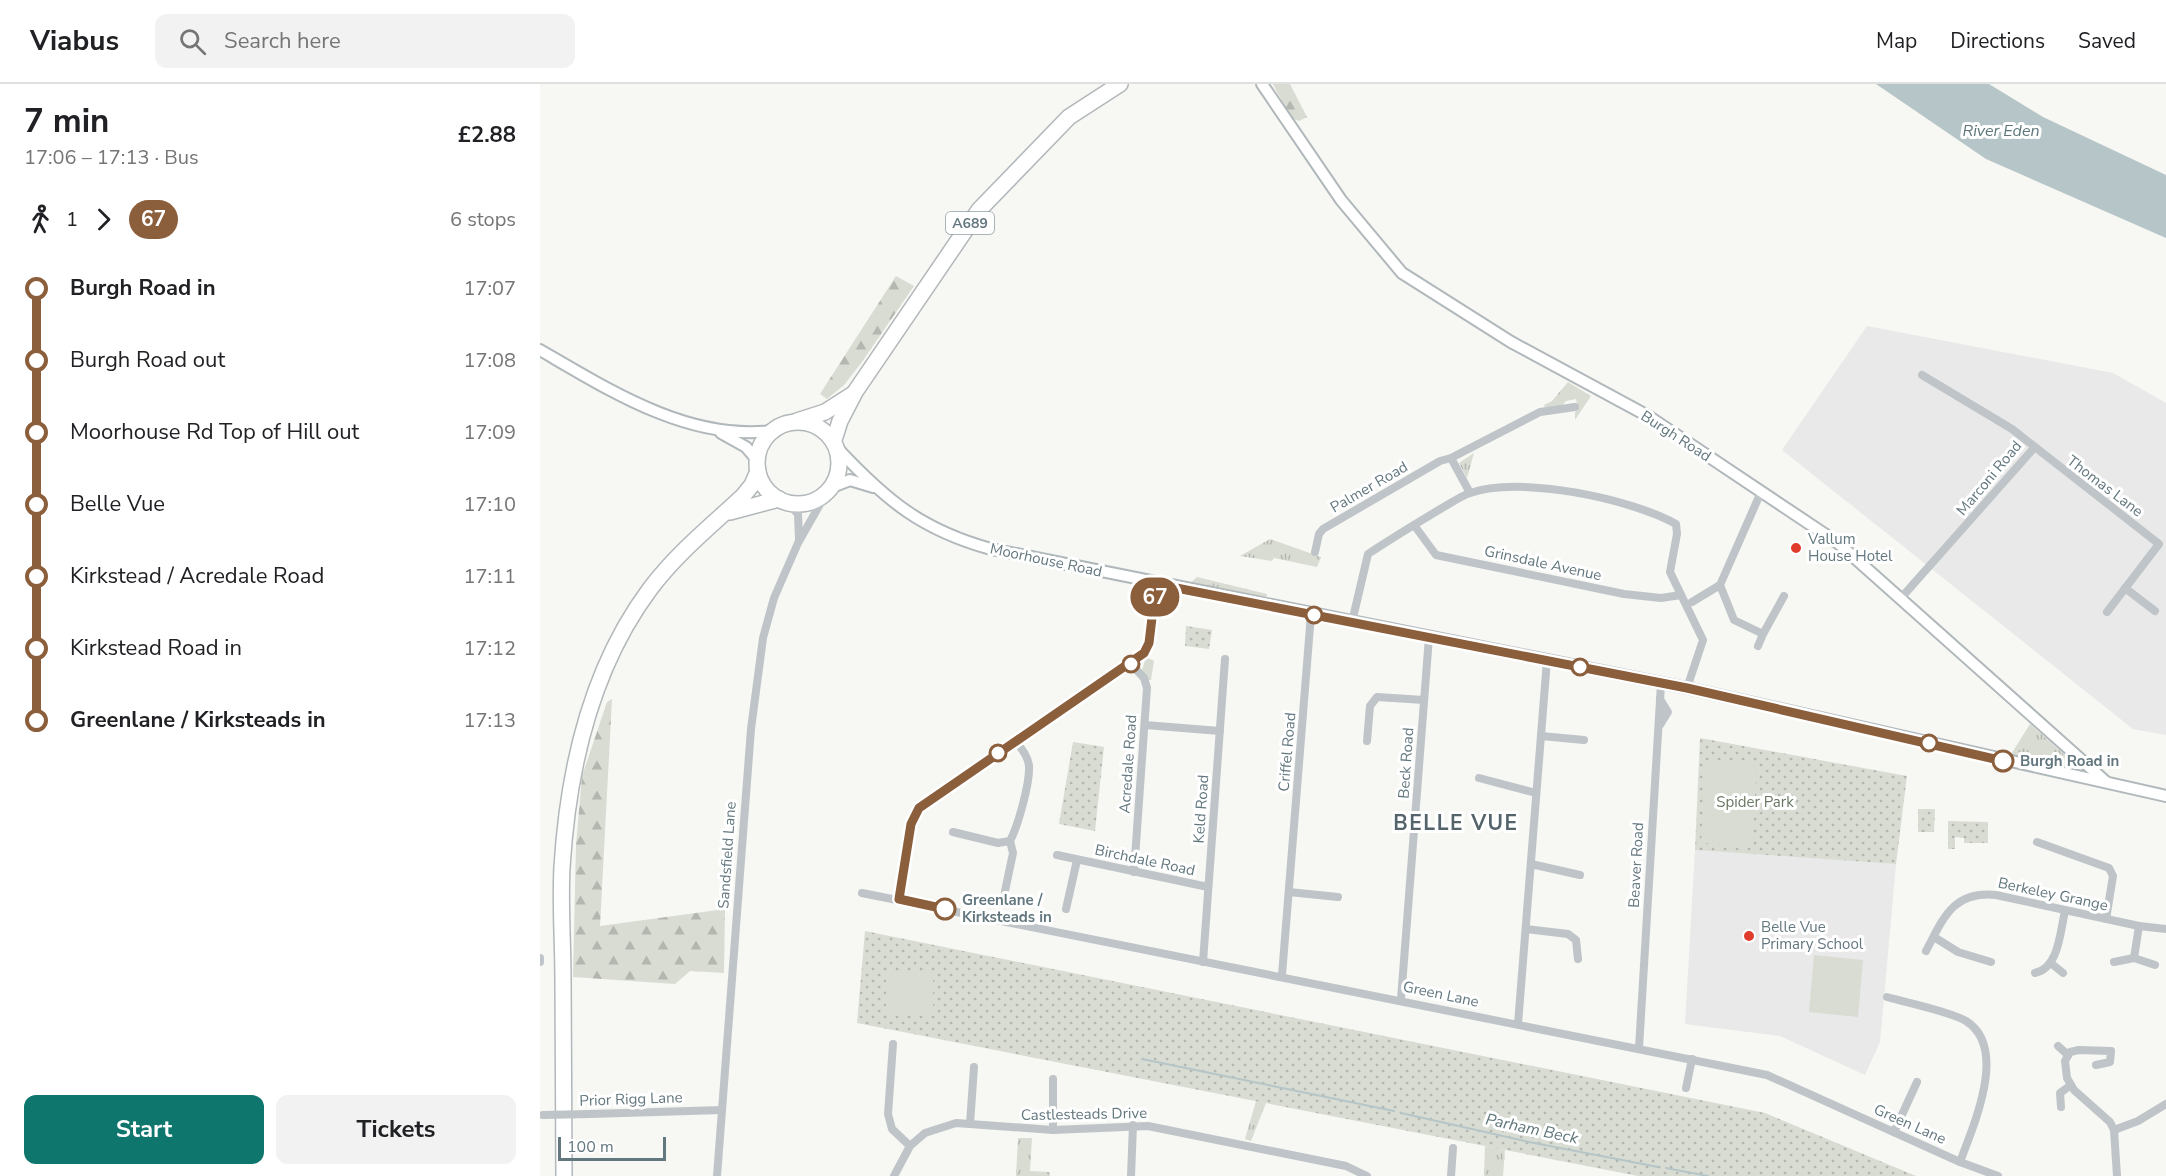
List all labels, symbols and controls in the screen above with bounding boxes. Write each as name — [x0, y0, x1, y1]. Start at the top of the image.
search box — [155, 14, 575, 68]
text: Viabus — [30, 22, 119, 60]
icon: search — [176, 25, 209, 58]
text: Search here — [224, 26, 341, 56]
text: Map — [1876, 27, 1917, 55]
text: Directions — [1950, 27, 2045, 55]
text: Saved — [2078, 27, 2136, 55]
text: 7 min — [24, 99, 109, 144]
text: £2.88 — [458, 120, 516, 150]
water label: River Eden — [1962, 120, 2040, 142]
text: 17:06 – 17:13 · Bus — [24, 144, 199, 171]
icon: walk — [24, 203, 57, 236]
icon: forward — [87, 203, 120, 236]
text: 67 — [141, 205, 166, 233]
text: 1 — [66, 206, 78, 233]
text: 6 stops — [450, 206, 516, 233]
road number: A689 — [946, 212, 994, 234]
text: Burgh Road in — [70, 273, 216, 303]
text: 17:07 — [463, 275, 516, 302]
text: Burgh Road out — [70, 345, 225, 375]
text: 17:08 — [463, 347, 516, 374]
street label: Burgh Road — [1637, 406, 1715, 466]
text: Moorhouse Rd Top of Hill out — [70, 417, 359, 447]
text: 17:09 — [463, 419, 516, 446]
street label: Marconi Road — [1952, 436, 2026, 520]
street label: Thomas Lane — [2063, 451, 2147, 521]
street label: Palmer Road — [1327, 457, 1411, 517]
text: Belle Vue — [70, 489, 165, 519]
text: 17:10 — [463, 491, 516, 518]
place label: Vallum House Hotel — [1807, 529, 1893, 566]
street label: Moorhouse Road — [988, 538, 1104, 582]
street label: Grinsdale Avenue — [1483, 541, 1604, 585]
marker: Vallum House Hotel — [1789, 541, 1803, 555]
text: Kirkstead / Acredale Road — [70, 561, 324, 591]
text: 17:11 — [463, 563, 516, 590]
line badge: 67 — [1128, 578, 1182, 616]
text: 67 — [1142, 583, 1168, 611]
unlabelled marker — [1305, 606, 1323, 624]
text: Kirkstead Road in — [70, 633, 242, 663]
text: 17:12 — [463, 635, 516, 662]
unlabelled marker — [1122, 655, 1140, 673]
unlabelled marker — [1571, 658, 1589, 676]
text: Greenlane / Kirksteads in — [70, 705, 326, 735]
text: 17:13 — [463, 707, 516, 734]
street label: Criffel Road — [1274, 711, 1300, 793]
street label: Acredale Road — [1115, 714, 1141, 814]
street label: Beck Road — [1394, 727, 1418, 799]
unlabelled marker — [1920, 734, 1938, 752]
unlabelled marker — [989, 744, 1007, 762]
marker: Burgh Road in — [1992, 750, 2014, 772]
place label: Burgh Road in — [2020, 751, 2119, 771]
street label: Keld Road — [1189, 774, 1213, 844]
park label: Spider Park — [1716, 792, 1794, 812]
street label: Sandsfield Lane — [713, 801, 741, 909]
district label: BELLE VUE — [1393, 809, 1519, 837]
street label: Beaver Road — [1624, 822, 1648, 908]
street label: Birchdale Road — [1093, 840, 1197, 880]
street label: Berkeley Grange — [1996, 873, 2110, 915]
place label: Greenlane / Kirksteads in — [962, 890, 1052, 927]
marker: Greenlane / Kirksteads in — [934, 898, 956, 920]
place label: Belle Vue Primary School — [1761, 917, 1864, 954]
marker: Belle Vue Primary School — [1742, 929, 1756, 943]
street label: Green Lane — [1401, 976, 1481, 1012]
street label: Prior Rigg Lane — [579, 1087, 683, 1111]
button: Start — [24, 1095, 264, 1164]
button: Tickets — [276, 1095, 516, 1164]
street label: Green Lane — [1871, 1099, 1949, 1149]
street label: Castlesteads Drive — [1021, 1103, 1147, 1125]
water label: Parham Beck — [1483, 1108, 1581, 1150]
scale bar — [558, 1134, 666, 1162]
text: 100 m — [567, 1136, 614, 1158]

